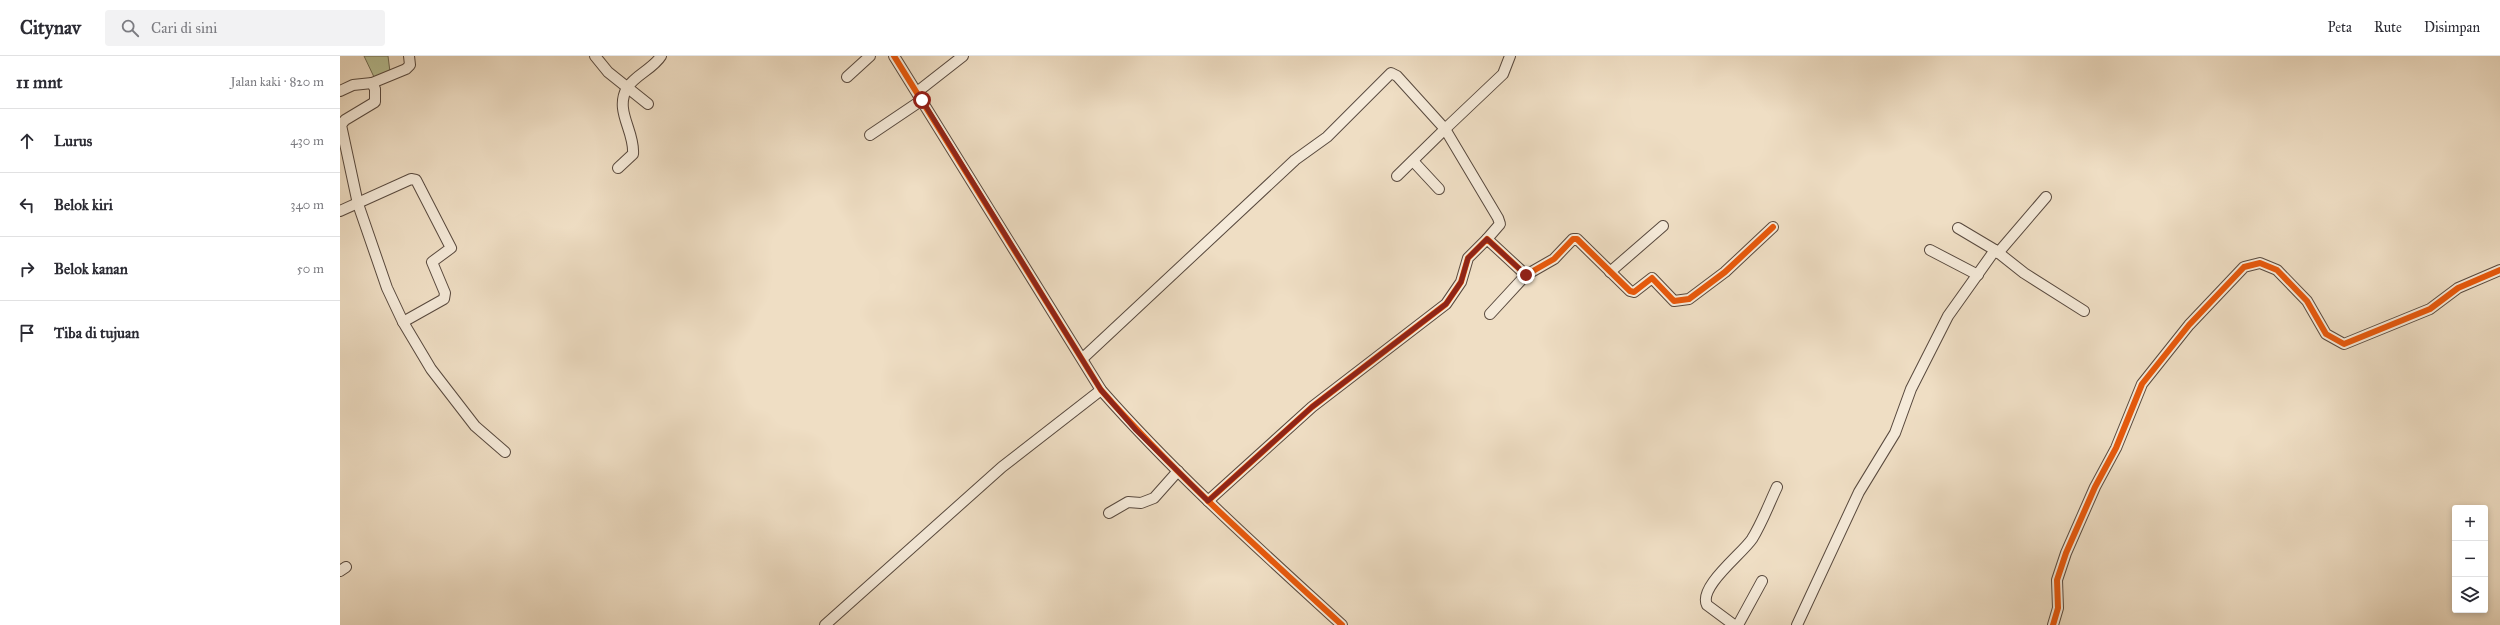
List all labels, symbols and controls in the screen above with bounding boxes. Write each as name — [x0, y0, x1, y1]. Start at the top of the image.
search box — [105, 10, 385, 46]
text: Citynav — [20, 16, 81, 39]
icon: search — [119, 17, 141, 39]
text: Cari di sini — [151, 19, 217, 37]
text: Peta — [2328, 19, 2352, 36]
text: Rute — [2374, 19, 2402, 36]
text: Disimpan — [2424, 19, 2480, 36]
text: 11 mnt — [16, 72, 63, 93]
text: Jalan kaki · 820 m — [231, 74, 324, 90]
route start — [913, 91, 931, 109]
icon: ahead — [16, 130, 38, 152]
text: Lurus — [54, 132, 92, 150]
text: 430 m — [290, 133, 324, 149]
icon: left — [16, 194, 38, 216]
text: Belok kiri — [54, 196, 113, 214]
text: 340 m — [290, 197, 324, 213]
icon: right — [16, 258, 38, 280]
text: Belok kanan — [54, 260, 128, 278]
text: 50 m — [297, 261, 324, 277]
route end — [1517, 266, 1535, 284]
icon: arrive — [16, 322, 38, 344]
text: Tiba di tujuan — [54, 324, 139, 342]
map controls — [2452, 505, 2488, 613]
button: + — [2452, 505, 2488, 541]
button: − — [2452, 541, 2488, 577]
button: layers — [2452, 577, 2488, 613]

